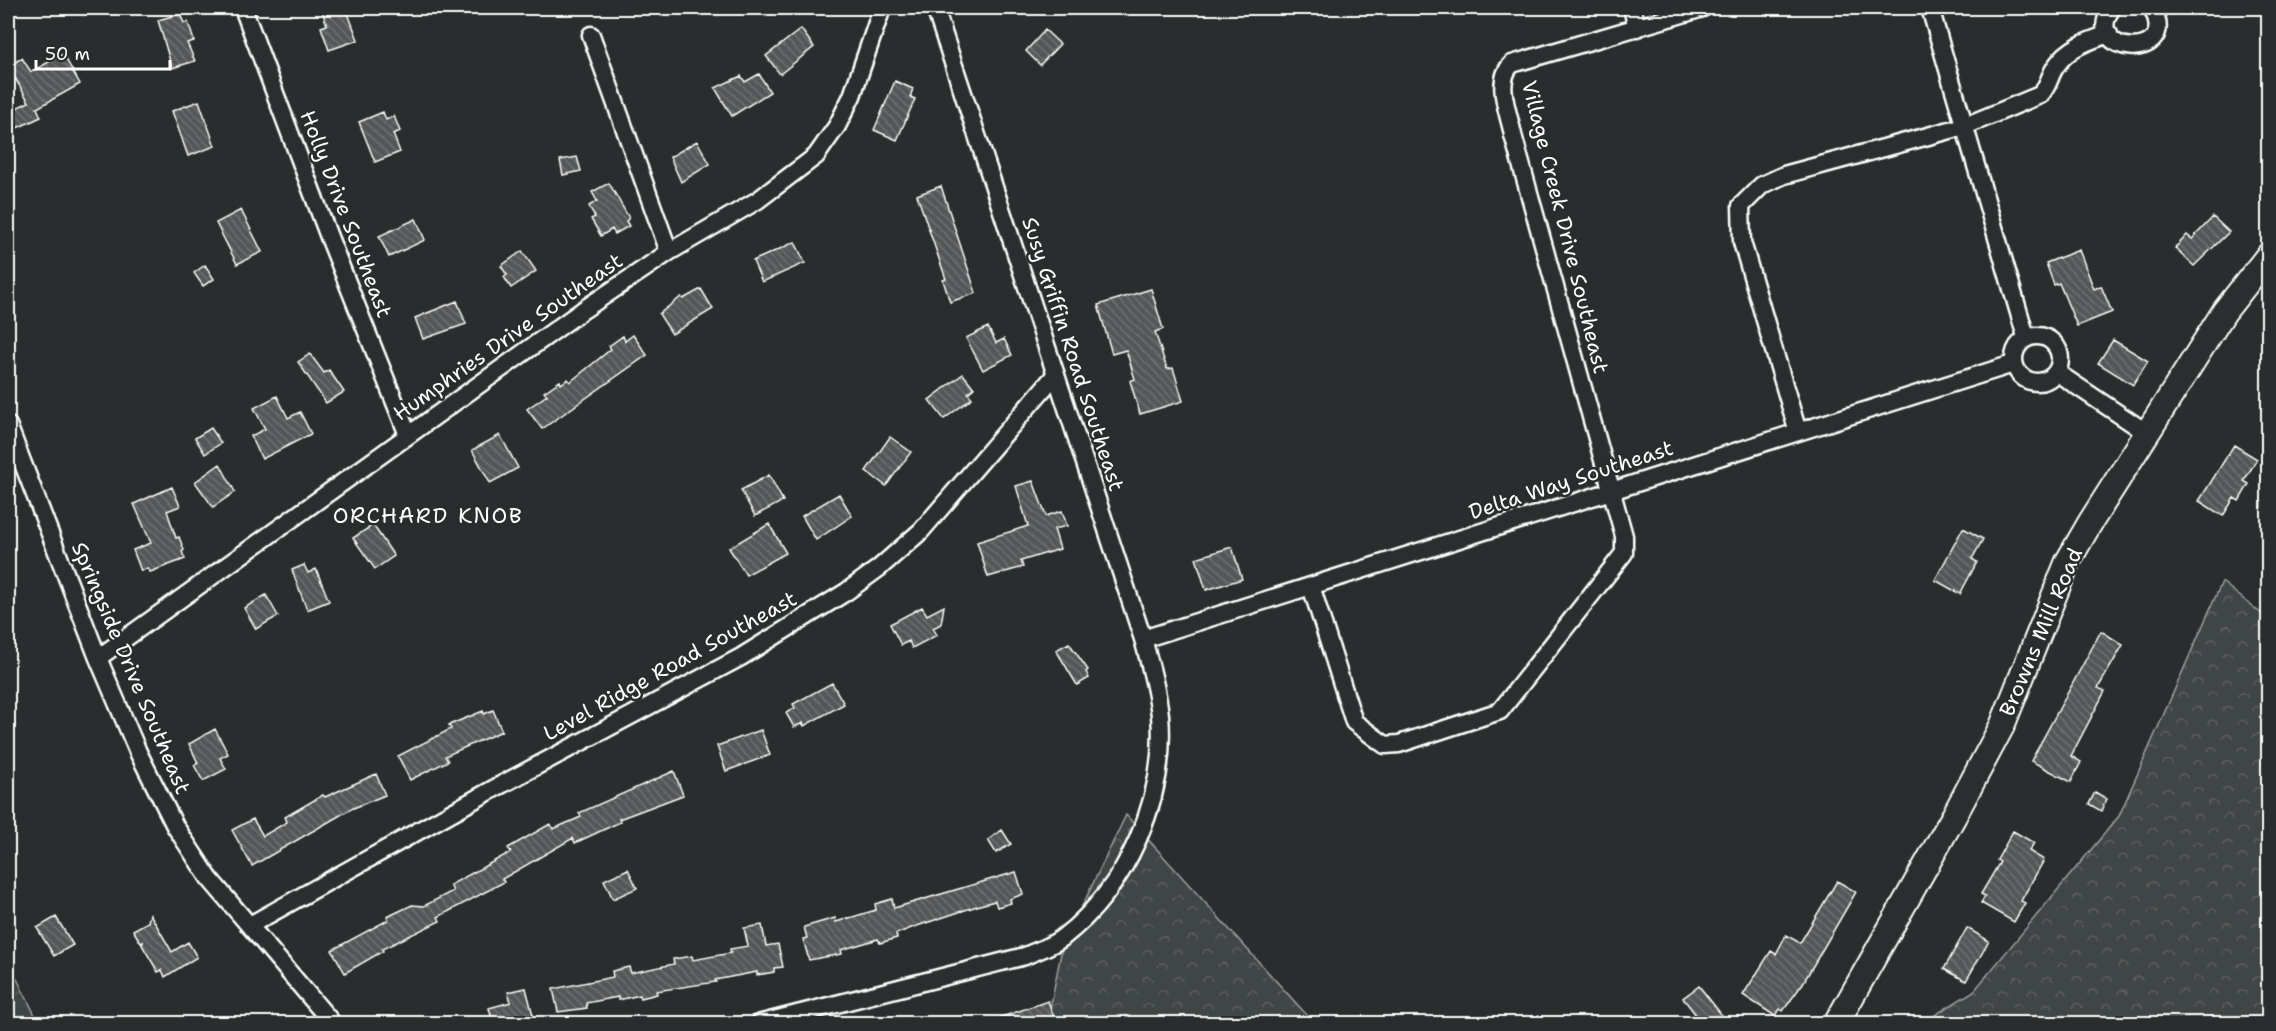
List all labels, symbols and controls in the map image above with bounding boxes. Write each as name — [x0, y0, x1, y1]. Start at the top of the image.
scale bar — [36, 33, 170, 71]
text: 50 m — [45, 42, 90, 66]
street label: Village Creek Drive Southeast — [1515, 78, 1615, 376]
street label: Holly Drive Southeast — [294, 106, 398, 322]
street label: Susy Griffin Road Southeast — [1015, 213, 1131, 495]
street label: Humphries Drive Southeast — [388, 247, 628, 427]
street label: Delta Way Southeast — [1465, 434, 1677, 526]
district label: ORCHARD KNOB — [333, 501, 523, 530]
street label: Springside Drive Southeast — [65, 538, 197, 798]
street label: Browns Mill Road — [1993, 543, 2089, 721]
street label: Level Ridge Road Southeast — [538, 585, 802, 747]

